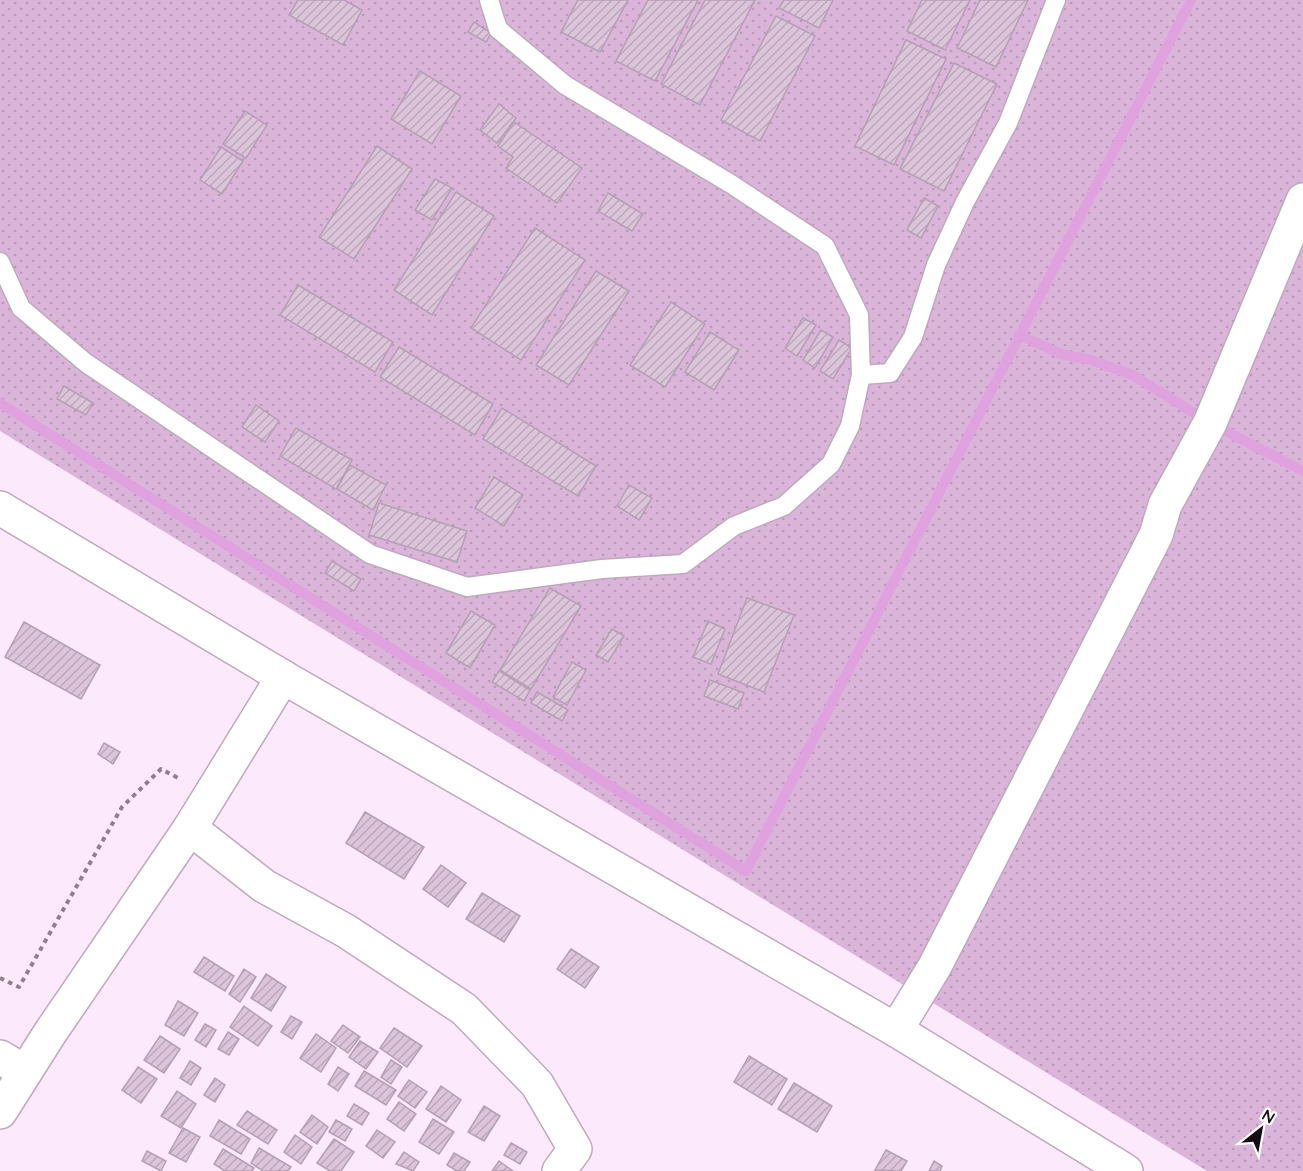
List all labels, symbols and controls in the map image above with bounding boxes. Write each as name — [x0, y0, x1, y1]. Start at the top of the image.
north arrow — [1231, 1099, 1291, 1159]
text: N — [1259, 1105, 1279, 1128]

